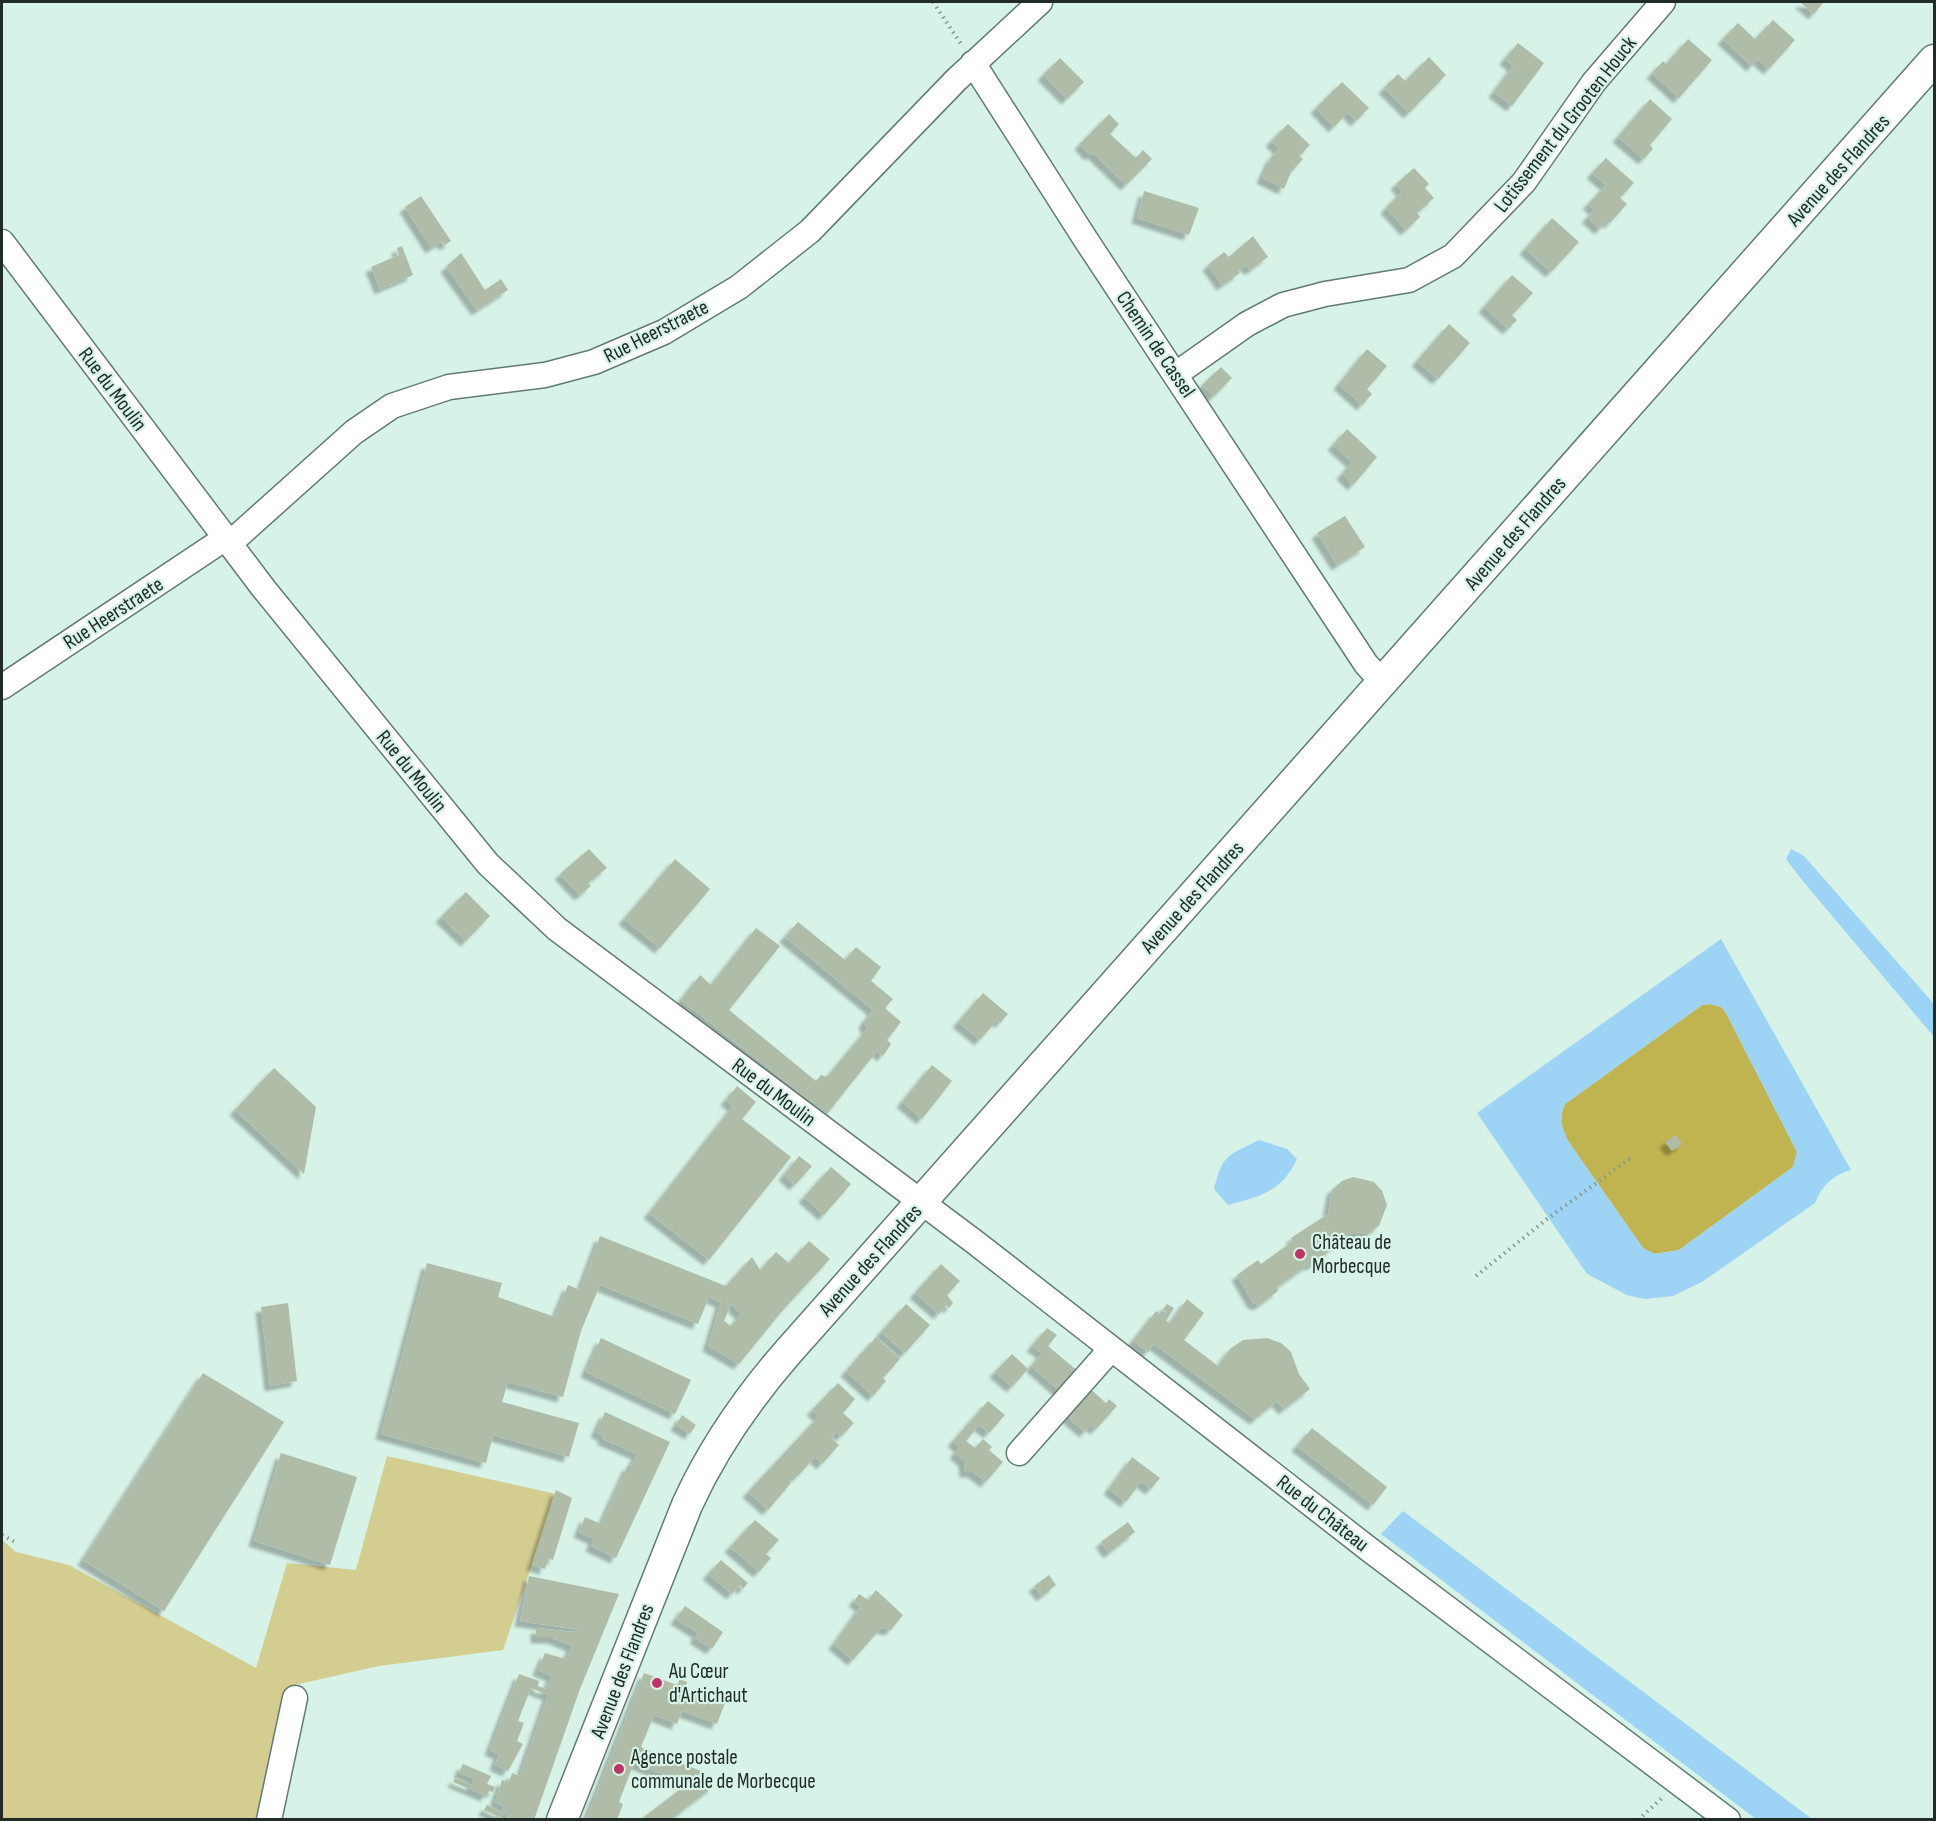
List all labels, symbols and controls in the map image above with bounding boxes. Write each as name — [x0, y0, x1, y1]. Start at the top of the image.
street label: Lotissement du Grooten Houck — [1489, 31, 1642, 217]
street label: Avenue des Flandres — [1781, 109, 1895, 232]
street label: Chemin de Cassel — [1111, 286, 1200, 402]
street label: Rue Heerstraete — [600, 294, 713, 369]
street label: Rue du Moulin — [73, 343, 152, 436]
street label: Avenue des Flandres — [1459, 471, 1571, 596]
street label: Rue Heerstraete — [59, 572, 168, 655]
street label: Rue du Moulin — [371, 725, 452, 817]
street label: Avenue des Flandres — [1135, 836, 1249, 959]
street label: Rue du Moulin — [727, 1053, 820, 1132]
street label: Avenue des Flandres — [813, 1199, 927, 1322]
place label: Château de Morbecque — [1312, 1230, 1391, 1279]
marker: Château de Morbecque — [1293, 1247, 1307, 1261]
street label: Rue du Château — [1272, 1470, 1374, 1557]
street label: Avenue des Flandres — [585, 1600, 660, 1743]
place label: Au Cœur d'Artichaut — [668, 1659, 748, 1708]
marker: Au Cœur d'Artichaut — [650, 1676, 664, 1690]
place label: Agence postale communale de Morbecque — [630, 1745, 816, 1794]
marker: Agence postale communale de Morbecque — [612, 1762, 626, 1776]

